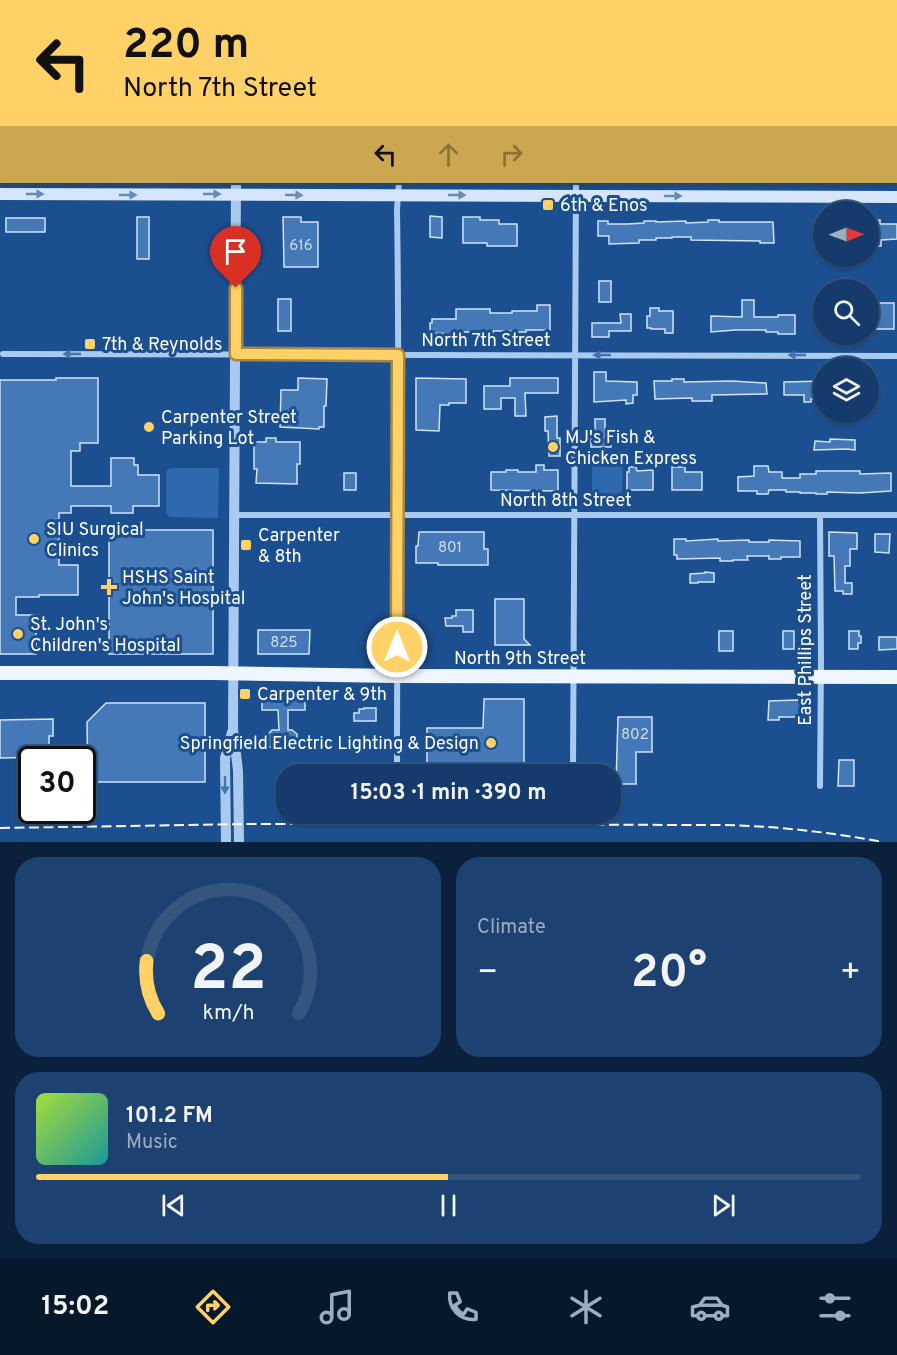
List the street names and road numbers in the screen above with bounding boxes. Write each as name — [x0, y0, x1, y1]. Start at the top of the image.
street label: North 7th Street — [421, 330, 551, 353]
street label: North 8th Street — [500, 490, 632, 513]
street label: East Phillips Street — [795, 574, 818, 726]
street label: North 9th Street — [454, 648, 586, 671]

